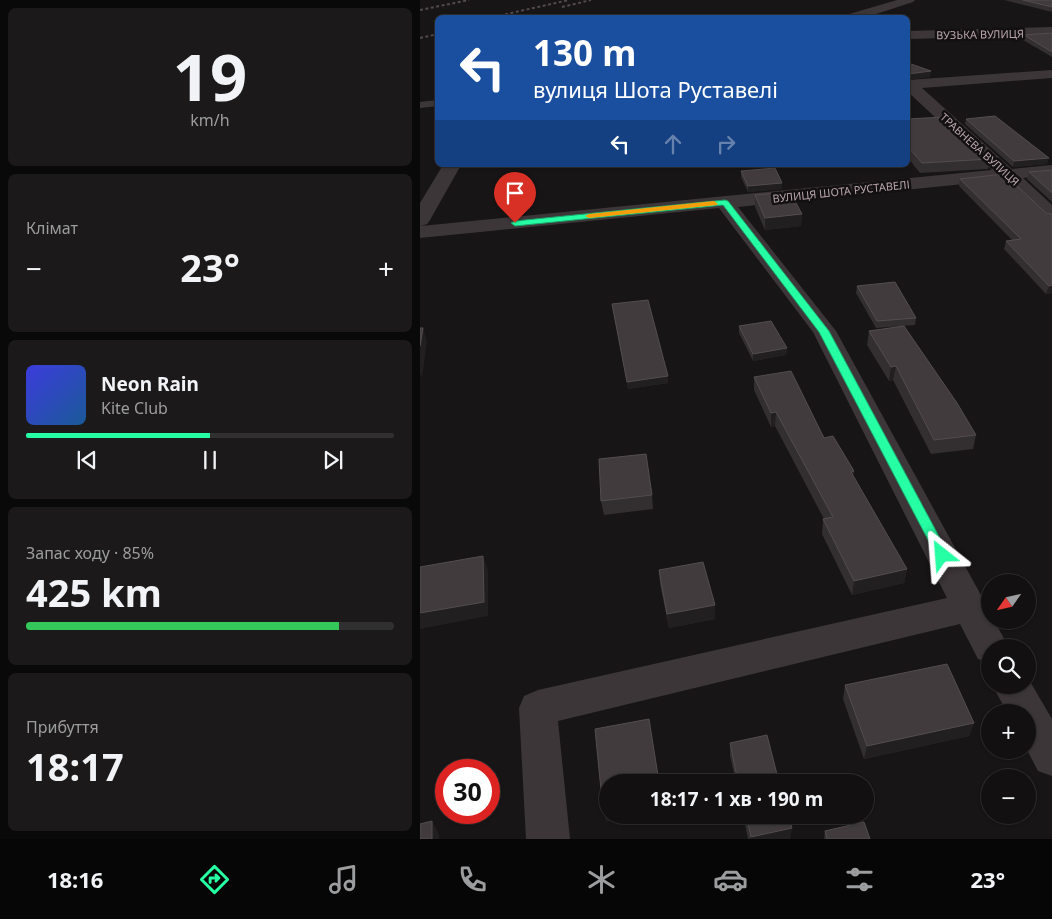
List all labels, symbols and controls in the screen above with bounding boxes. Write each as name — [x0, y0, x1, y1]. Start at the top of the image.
street label: ВУЗЬКА ВУЛИЦЯ — [936, 26, 1024, 42]
text: 130 m — [533, 29, 636, 76]
text: 19 — [173, 32, 247, 120]
icon: left — [450, 35, 515, 100]
text: вулиця Шота Руставелі — [533, 74, 778, 104]
text: km/h — [190, 109, 230, 131]
street label: ТРАВНЕВА ВУЛИЦЯ — [937, 109, 1023, 189]
icon: left — [606, 130, 634, 158]
icon: ahead — [659, 130, 687, 158]
icon: right — [712, 130, 740, 158]
pin — [494, 172, 536, 223]
street label: ВУЛИЦЯ ШОТА РУСТАВЕЛІ — [772, 176, 910, 206]
icon: arrive — [501, 179, 529, 207]
text: Клімат — [26, 217, 78, 239]
text: 23° — [180, 241, 240, 293]
text: − — [26, 249, 42, 287]
text: + — [378, 249, 394, 287]
text: Neon Rain — [101, 371, 199, 397]
text: Kite Club — [101, 397, 168, 419]
icon: previous — [73, 446, 101, 474]
icon: pause — [196, 446, 224, 474]
icon: next — [319, 446, 347, 474]
position arrow — [915, 528, 967, 580]
text: Запас ходу · 85% — [26, 542, 154, 564]
text: 425 km — [26, 566, 162, 618]
north arrow — [981, 574, 1036, 629]
map controls — [981, 574, 1036, 824]
button: search — [981, 639, 1036, 694]
button: + — [981, 704, 1036, 759]
text: Прибуття — [26, 716, 99, 738]
text: 18:17 — [26, 740, 124, 792]
speed limit sign: 30 — [435, 759, 500, 824]
button: − — [981, 769, 1036, 824]
text: 18:17 · 1 хв · 190 m — [650, 786, 823, 812]
icon: directions — [197, 862, 232, 897]
icon: music — [326, 862, 361, 897]
icon: phone — [455, 862, 490, 897]
icon: climate — [584, 862, 619, 897]
icon: car — [713, 862, 748, 897]
icon: filters — [842, 862, 877, 897]
text: 18:16 — [47, 864, 103, 894]
text: 23° — [970, 864, 1005, 894]

